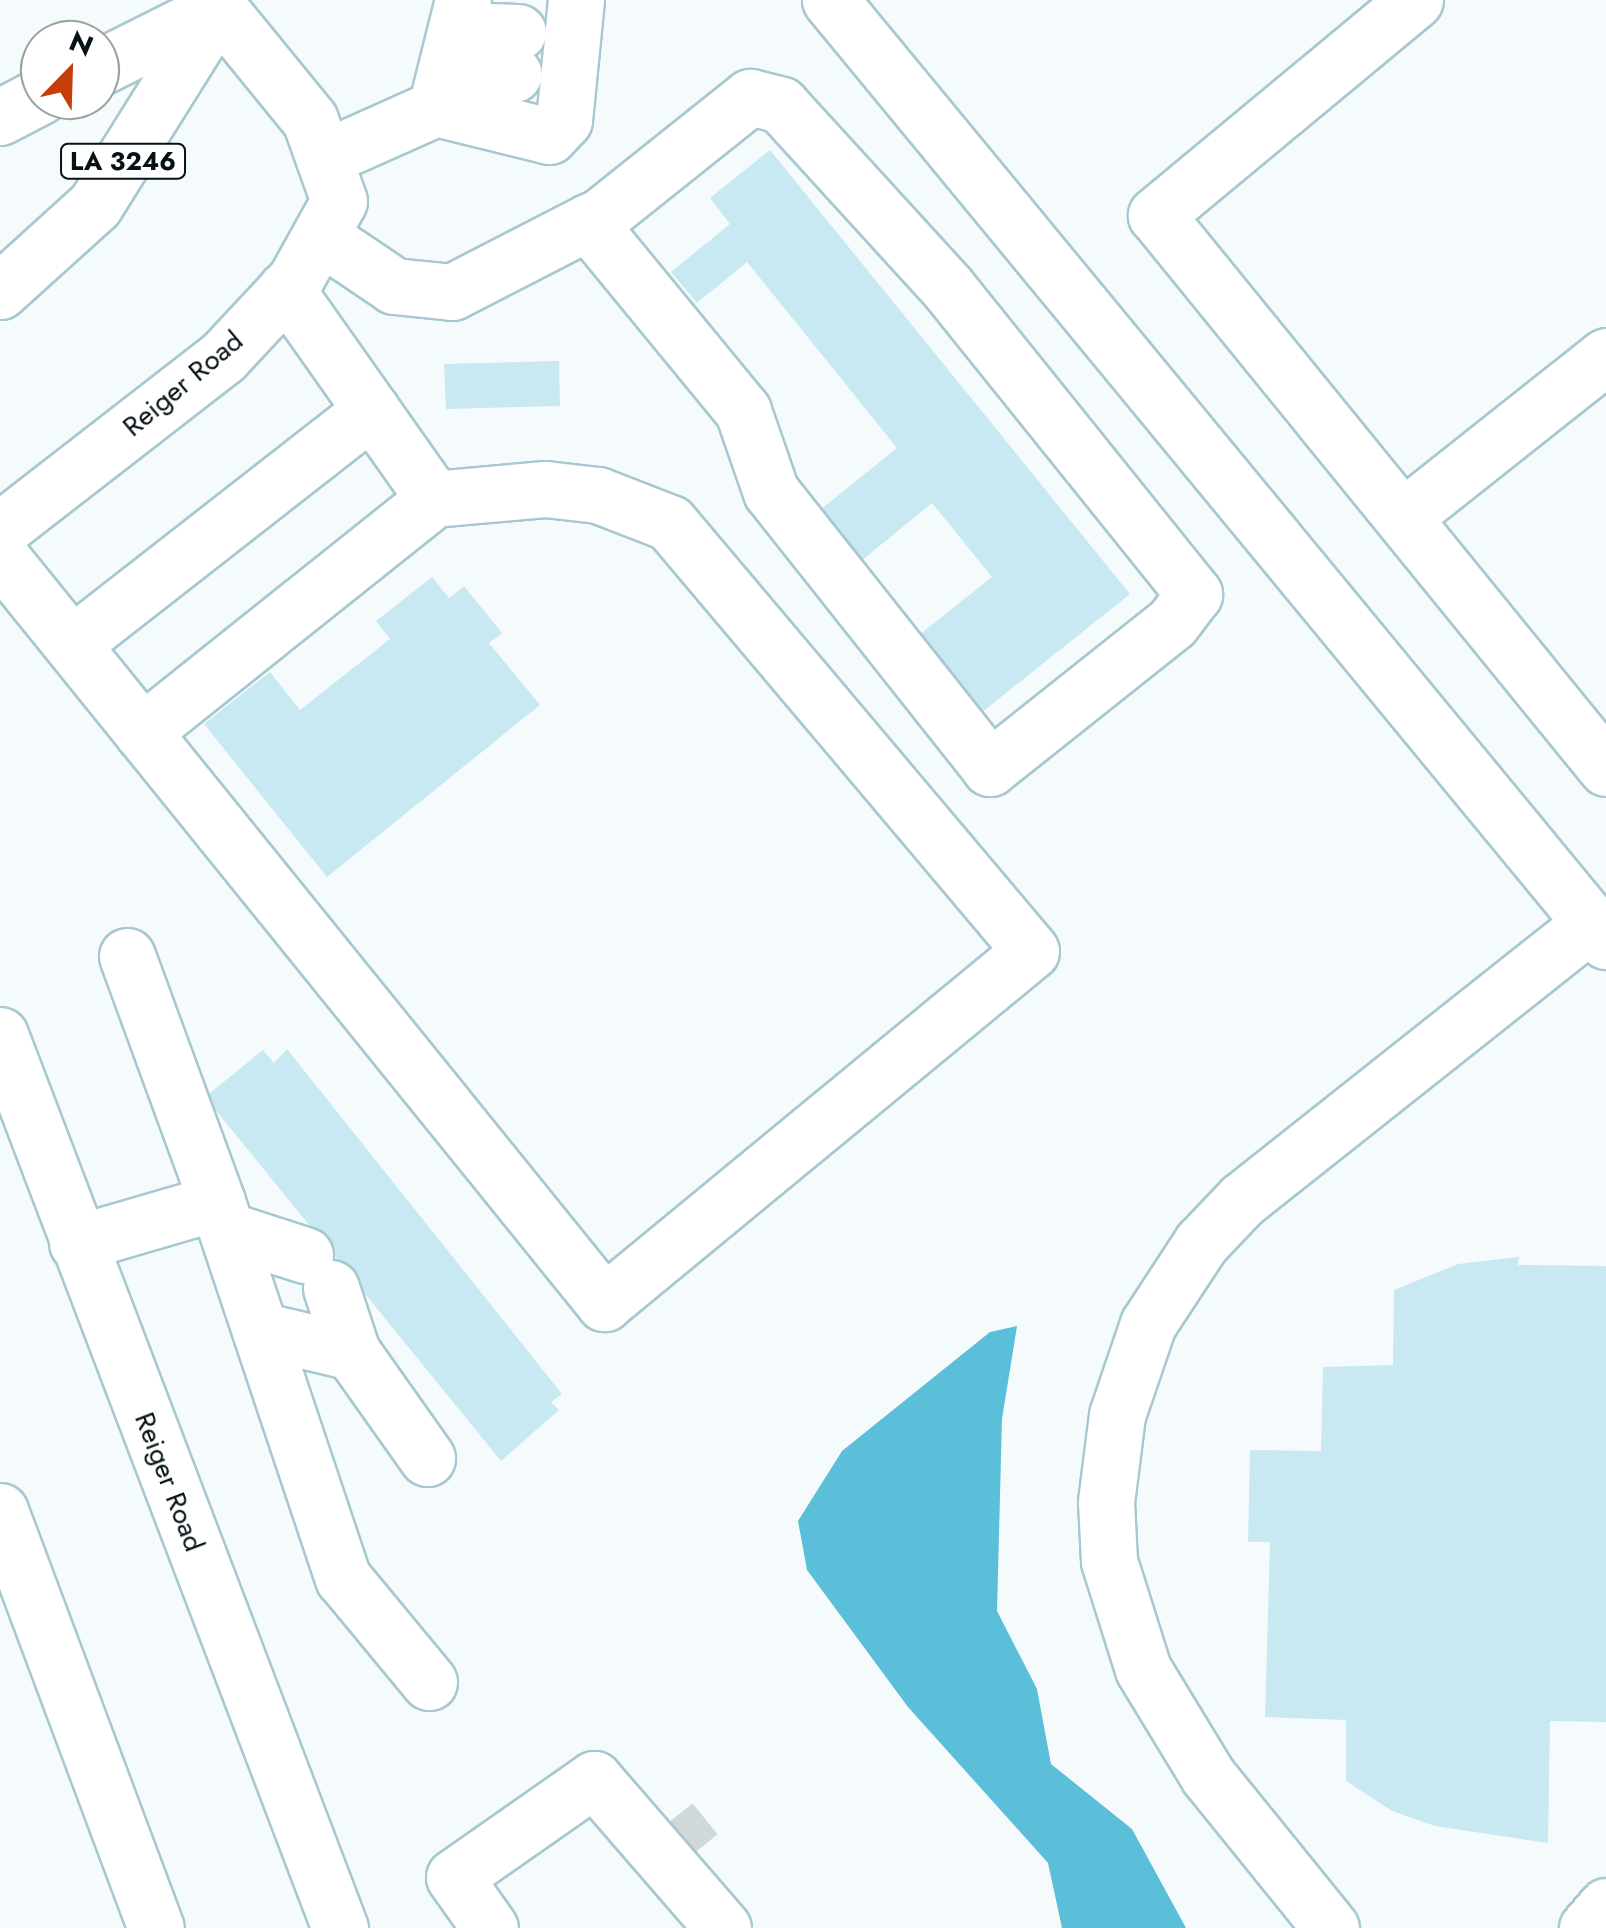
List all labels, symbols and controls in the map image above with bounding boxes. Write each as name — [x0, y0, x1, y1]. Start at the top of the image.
north arrow — [20, 20, 120, 120]
text: N — [63, 21, 99, 67]
road number: LA 3246 — [58, 141, 188, 181]
street label: Reiger Road — [116, 324, 250, 444]
street label: Reiger Road — [127, 1408, 211, 1556]

